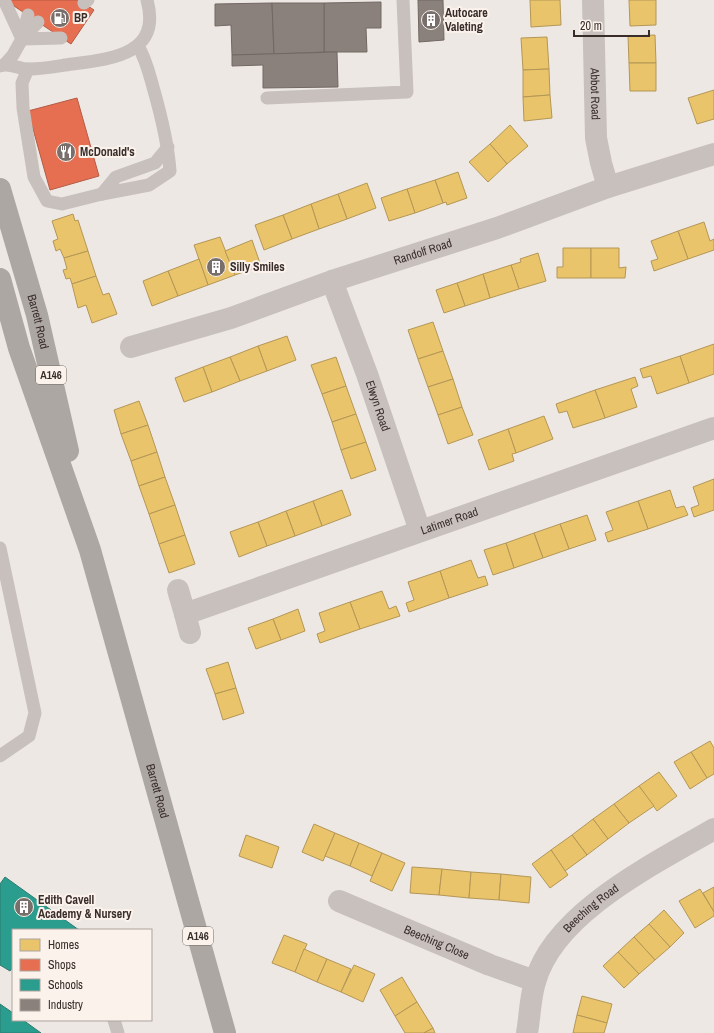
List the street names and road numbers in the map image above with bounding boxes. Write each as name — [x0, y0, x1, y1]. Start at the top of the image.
street label: Abbot Road — [586, 67, 604, 120]
street label: Randolf Road — [392, 235, 454, 269]
street label: Barrett Road — [23, 292, 52, 351]
road number: A146 — [36, 366, 66, 384]
street label: Elwyn Road — [362, 378, 394, 433]
street label: Latimer Road — [419, 504, 480, 538]
street label: Barrett Road — [142, 762, 173, 820]
street label: Beeching Road — [560, 880, 622, 936]
street label: Beeching Close — [401, 921, 472, 963]
road number: A146 — [183, 927, 213, 945]

